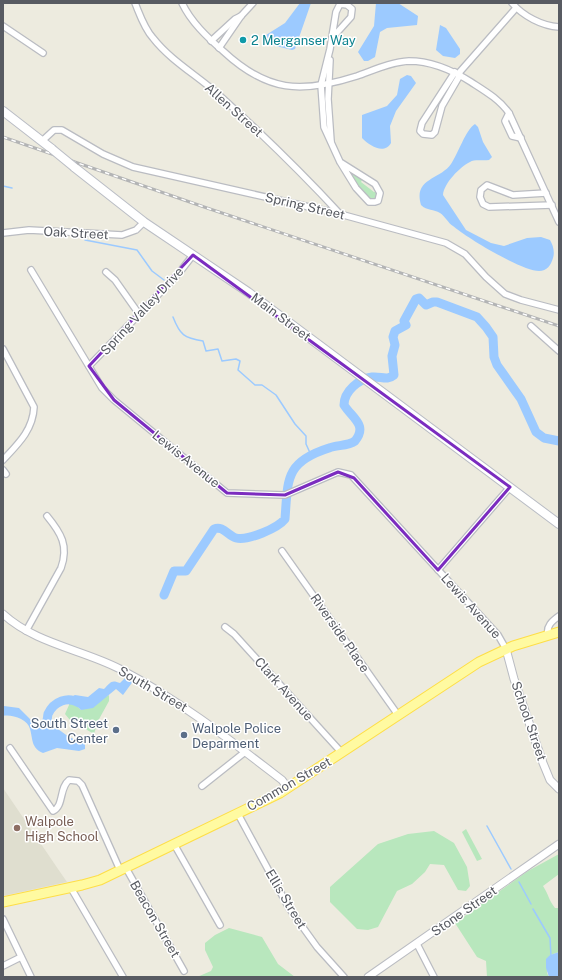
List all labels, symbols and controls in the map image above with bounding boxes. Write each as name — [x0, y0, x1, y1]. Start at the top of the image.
place label: 2 Merganser Way — [251, 33, 356, 48]
marker: 2 Merganser Way — [238, 35, 248, 45]
street label: Allen Street — [202, 80, 266, 140]
street label: Spring Street — [264, 190, 346, 222]
street label: Oak Street — [43, 224, 109, 242]
street label: Spring Valley Drive — [97, 264, 187, 358]
street label: Main Street — [248, 290, 314, 344]
street label: Lewis Avenue — [149, 427, 223, 491]
street label: Lewis Avenue — [438, 570, 504, 642]
street label: Riverside Place — [307, 591, 373, 675]
street label: Clark Avenue — [252, 654, 316, 724]
street label: South Street — [116, 663, 190, 715]
street label: School Street — [508, 679, 550, 763]
place label: South Street Center — [31, 716, 108, 746]
place label: Walpole Police Deparment — [192, 721, 281, 751]
marker: South Street Center — [111, 725, 121, 735]
marker: Walpole Police Deparment — [179, 730, 189, 740]
street label: Common Street — [244, 754, 334, 814]
place label: Walpole High School — [25, 814, 99, 844]
marker: Walpole High School — [12, 823, 22, 833]
street label: Ellis Street — [262, 867, 310, 931]
street label: Beacon Street — [127, 878, 183, 960]
street label: Stone Street — [428, 883, 500, 939]

